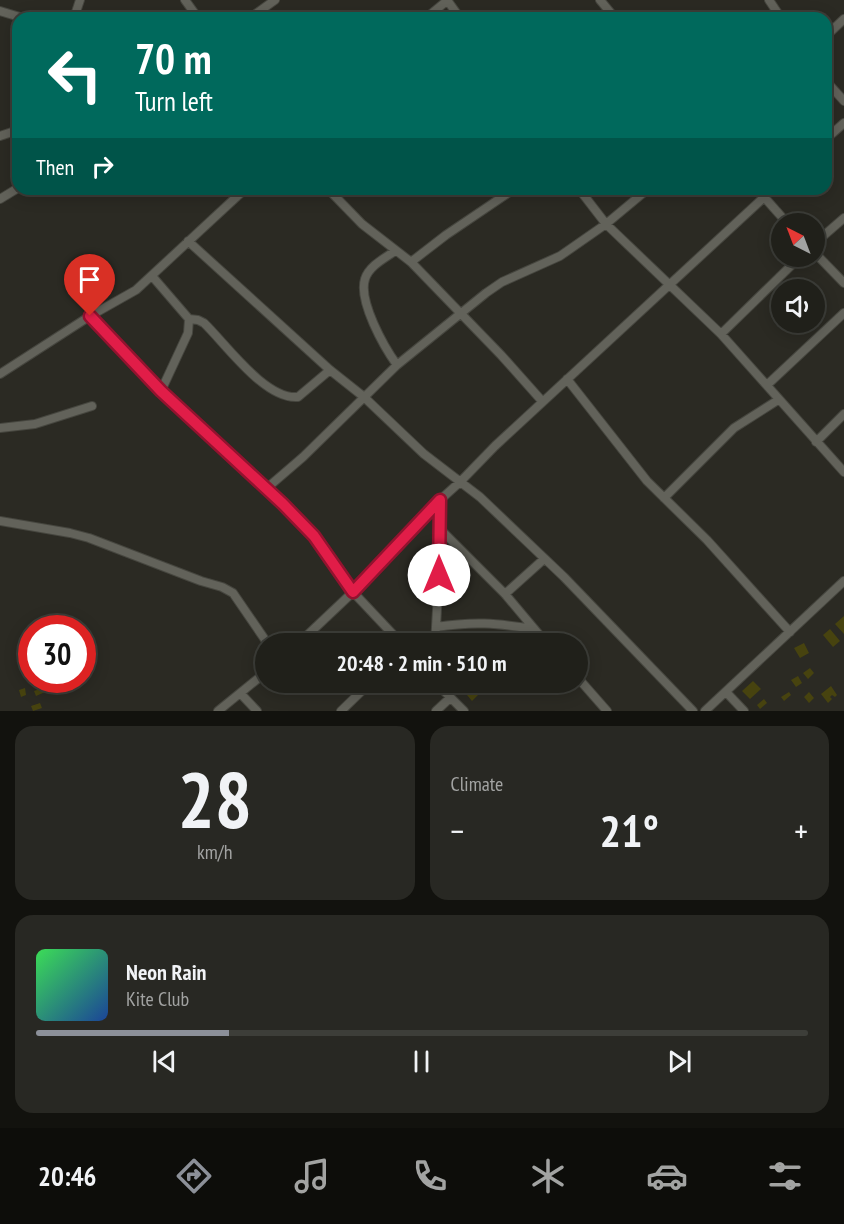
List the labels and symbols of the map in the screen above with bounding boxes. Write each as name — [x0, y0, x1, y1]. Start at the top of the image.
north arrow — [771, 213, 825, 267]
pin — [64, 254, 115, 316]
position arrow — [407, 543, 471, 607]
speed limit sign: 30 — [18, 615, 96, 693]

